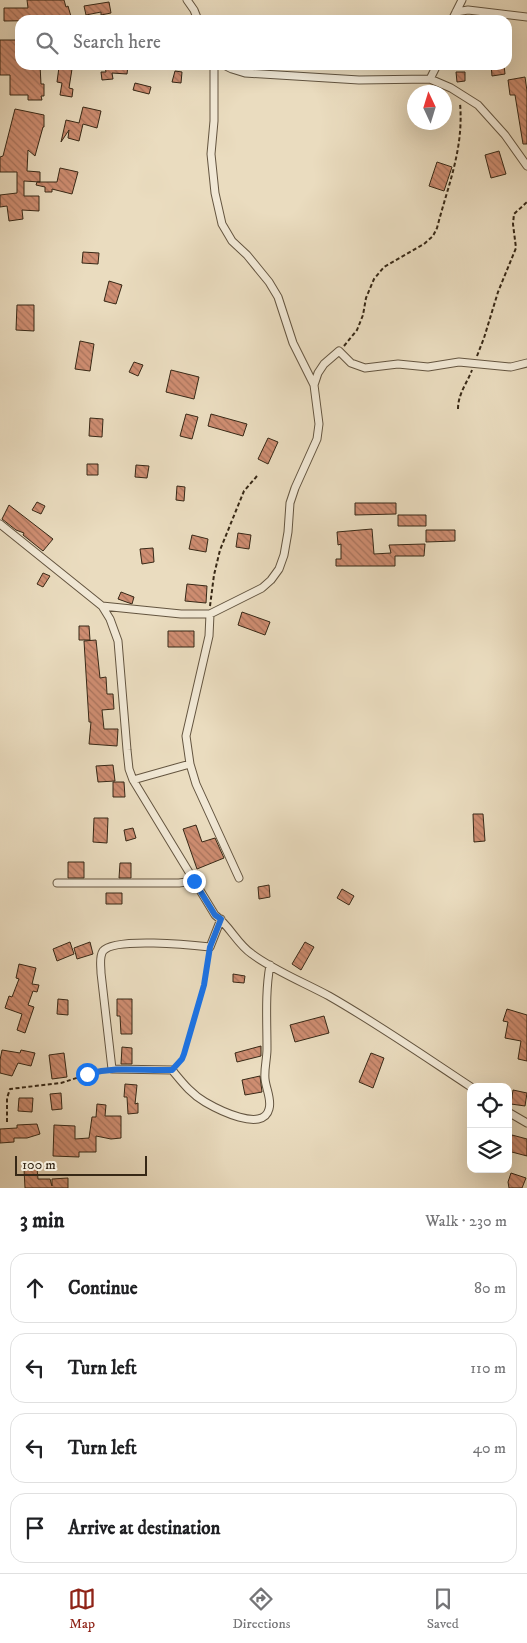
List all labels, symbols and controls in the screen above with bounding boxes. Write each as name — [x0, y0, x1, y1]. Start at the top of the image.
search box — [15, 15, 512, 70]
icon: search — [33, 29, 61, 57]
text: Search here — [73, 31, 161, 54]
north arrow — [407, 85, 452, 130]
route end — [183, 870, 206, 893]
route start — [76, 1063, 99, 1086]
map controls — [467, 1083, 512, 1173]
button: locate — [467, 1083, 512, 1128]
button: layers — [467, 1128, 512, 1173]
scale bar — [15, 1153, 148, 1176]
text: 100 m — [22, 1156, 56, 1174]
text: 3 min — [20, 1208, 65, 1234]
text: Walk · 230 m — [425, 1211, 507, 1231]
icon: ahead — [21, 1274, 49, 1302]
text: Continue — [68, 1277, 138, 1300]
text: 80 m — [474, 1278, 506, 1298]
icon: left — [21, 1354, 49, 1382]
text: Turn left — [68, 1357, 137, 1380]
text: 110 m — [470, 1358, 506, 1378]
icon: left — [21, 1434, 49, 1462]
text: Turn left — [68, 1437, 137, 1460]
text: 40 m — [473, 1438, 506, 1458]
icon: arrive — [21, 1514, 49, 1542]
text: Arrive at destination — [68, 1517, 220, 1540]
tab: Map — [68, 1585, 96, 1633]
tab: Directions — [232, 1585, 290, 1633]
tab: Saved — [427, 1585, 459, 1633]

